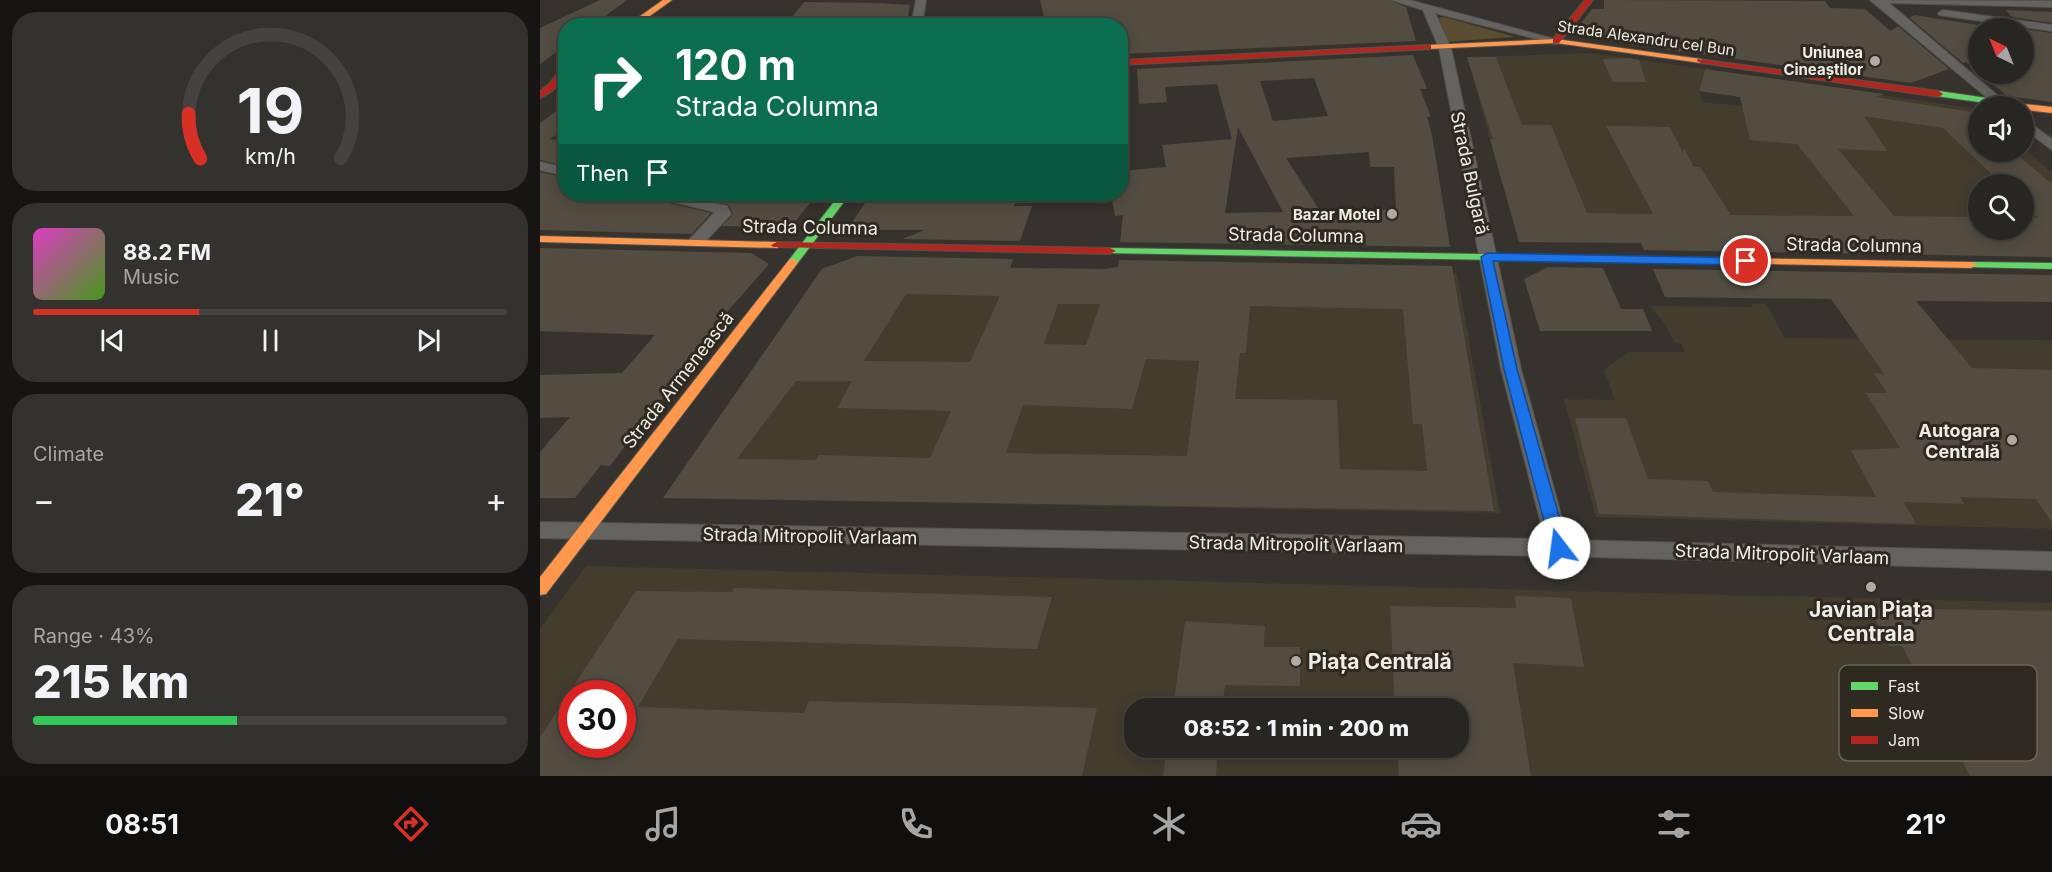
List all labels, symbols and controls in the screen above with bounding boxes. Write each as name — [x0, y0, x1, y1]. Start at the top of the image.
street label: Strada Alexandru cel Bun — [1556, 16, 1736, 60]
north arrow — [1968, 18, 2034, 84]
map controls — [1968, 18, 2034, 240]
text: 120 m — [675, 39, 796, 90]
icon: right — [576, 42, 654, 120]
place label: Uniunea Cineaștilor — [1783, 43, 1863, 79]
marker: Uniunea Cineaștilor — [1868, 54, 1882, 68]
text: 19 — [236, 73, 304, 148]
text: Strada Columna — [675, 90, 879, 123]
button: sound — [1968, 96, 2034, 162]
street label: Strada Bulgară — [1447, 110, 1493, 236]
text: km/h — [245, 143, 295, 169]
icon: arrive — [641, 156, 674, 189]
text: Then — [576, 160, 629, 186]
button: search — [1968, 174, 2034, 240]
place label: Bazar Motel — [1293, 205, 1380, 224]
marker: Bazar Motel — [1385, 207, 1399, 221]
street label: Strada Columna — [742, 215, 878, 239]
street label: Strada Columna — [1228, 223, 1364, 247]
street label: Strada Columna — [1786, 233, 1922, 257]
pin — [1720, 235, 1771, 286]
text: 88.2 FM — [123, 239, 211, 265]
icon: arrive — [1729, 244, 1762, 277]
text: Music — [123, 265, 180, 289]
street label: Strada Armenească — [618, 307, 738, 453]
icon: previous — [96, 324, 129, 357]
icon: pause — [254, 324, 287, 357]
icon: next — [412, 324, 445, 357]
place label: Autogara Centrală — [1919, 420, 2000, 462]
marker: Autogara Centrală — [2005, 433, 2019, 447]
text: Climate — [33, 442, 104, 466]
text: 21° — [235, 472, 305, 527]
text: − — [33, 480, 55, 520]
text: + — [485, 480, 507, 520]
position arrow — [1527, 516, 1591, 580]
street label: Strada Mitropolit Varlaam — [702, 524, 918, 548]
street label: Strada Mitropolit Varlaam — [1188, 532, 1404, 556]
street label: Strada Mitropolit Varlaam — [1674, 540, 1890, 568]
marker: Javian Piața Centrala — [1864, 580, 1878, 594]
place label: Javian Piața Centrala — [1809, 597, 1933, 646]
text: Range · 43% — [33, 624, 155, 648]
place label: Piața Centrală — [1308, 649, 1452, 674]
text: 215 km — [33, 654, 189, 709]
marker: Piața Centrală — [1289, 654, 1303, 668]
legend — [1839, 665, 2037, 761]
text: Fast — [1888, 676, 1920, 696]
speed limit sign: 30 — [558, 680, 636, 758]
text: Slow — [1888, 703, 1925, 723]
text: 08:52 · 1 min · 200 m — [1184, 715, 1409, 741]
text: Jam — [1888, 730, 1920, 750]
icon: directions — [390, 803, 432, 845]
icon: music — [642, 803, 684, 845]
icon: phone — [895, 803, 937, 845]
icon: climate — [1148, 803, 1190, 845]
icon: car — [1400, 803, 1442, 845]
icon: filters — [1653, 803, 1695, 845]
text: 08:51 — [105, 808, 179, 841]
text: 21° — [1906, 808, 1947, 841]

